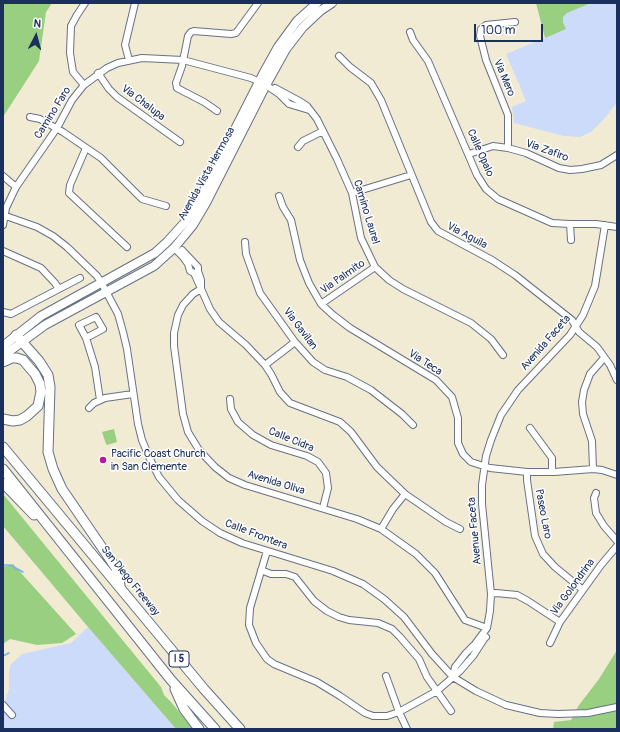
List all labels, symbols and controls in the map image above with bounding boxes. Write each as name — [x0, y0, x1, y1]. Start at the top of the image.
north arrow — [16, 16, 56, 56]
scale bar — [476, 16, 545, 42]
text: N — [33, 17, 42, 30]
text: 100 m — [481, 23, 515, 38]
street label: Via Mero — [490, 57, 518, 99]
street label: Via Chalupa — [118, 82, 168, 124]
street label: Camino Faro — [32, 85, 74, 141]
street label: Avenida Vista Hermosa — [176, 125, 238, 223]
street label: Calle Opalo — [464, 127, 496, 179]
street label: Via Zafiro — [524, 137, 570, 165]
street label: Camino Laurel — [350, 178, 382, 246]
street label: Via Aguila — [445, 220, 489, 252]
street label: Via Palmito — [318, 257, 368, 297]
street label: Via Gavilan — [280, 305, 320, 353]
street label: Avenida Faceta — [518, 313, 574, 373]
street label: Via Teca — [406, 347, 444, 379]
street label: Calle Cidra — [266, 425, 316, 455]
place label: Pacific Coast Church in San Clemente — [111, 447, 205, 473]
marker: Pacific Coast Church in San Clemente — [98, 455, 108, 465]
street label: Avenida Oliva — [246, 468, 306, 498]
street label: Paseo Laro — [532, 488, 554, 540]
street label: Avenue Faceta — [465, 497, 485, 565]
street label: Calle Frontera — [223, 517, 289, 553]
street label: San Diego Freeway — [98, 543, 162, 619]
street label: Via Golondrina — [548, 556, 598, 618]
road number: I 5 — [169, 651, 189, 667]

